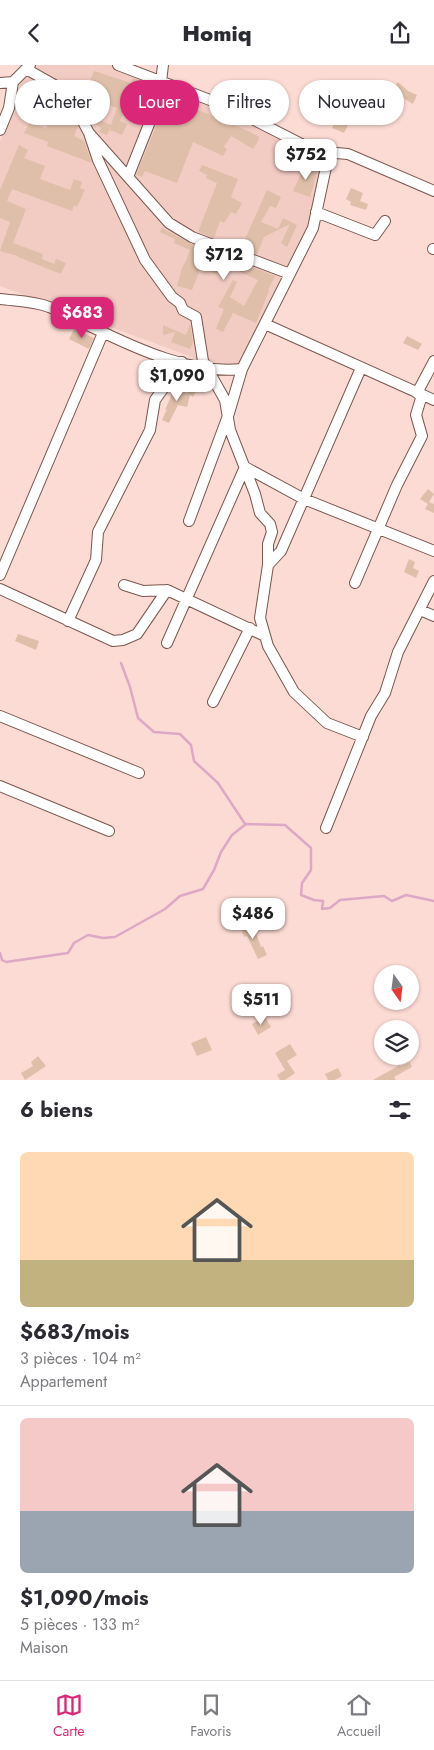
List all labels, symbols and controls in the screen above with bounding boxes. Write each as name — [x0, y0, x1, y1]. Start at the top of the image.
text: Homiq — [182, 17, 252, 49]
icon: back — [20, 19, 48, 47]
icon: share — [386, 19, 414, 47]
chip: Acheter — [15, 80, 110, 125]
chip: Louer — [120, 80, 199, 125]
chip: Filtres — [209, 80, 289, 125]
chip: Nouveau — [299, 80, 404, 125]
pin: $752 — [276, 139, 336, 181]
text: $752 — [286, 143, 326, 166]
pin: $712 — [194, 239, 254, 281]
text: $712 — [205, 243, 243, 266]
pin: $683 — [52, 297, 112, 339]
text: $683 — [62, 301, 102, 324]
pin: $1,090 — [136, 359, 218, 402]
text: $1,090 — [149, 364, 205, 387]
pin: $486 — [223, 897, 283, 940]
text: $486 — [232, 902, 274, 925]
north arrow — [374, 965, 419, 1010]
map controls — [374, 965, 419, 1065]
pin: $511 — [231, 983, 291, 1026]
text: $511 — [243, 988, 279, 1011]
button: layers — [374, 1020, 419, 1065]
text: 6 biens — [20, 1095, 93, 1125]
icon: filters — [386, 1096, 414, 1124]
icon: home — [172, 1185, 262, 1275]
text: $683/mois — [20, 1317, 129, 1347]
text: 3 pièces · 104 m² — [20, 1347, 141, 1370]
text: Appartement — [20, 1370, 107, 1393]
icon: home — [172, 1450, 262, 1540]
text: $1,090/mois — [20, 1583, 149, 1613]
text: 5 pièces · 133 m² — [20, 1613, 140, 1636]
text: Maison — [20, 1636, 68, 1659]
tab: Carte — [53, 1691, 85, 1741]
tab: Favoris — [190, 1691, 231, 1741]
tab: Accueil — [337, 1691, 381, 1741]

